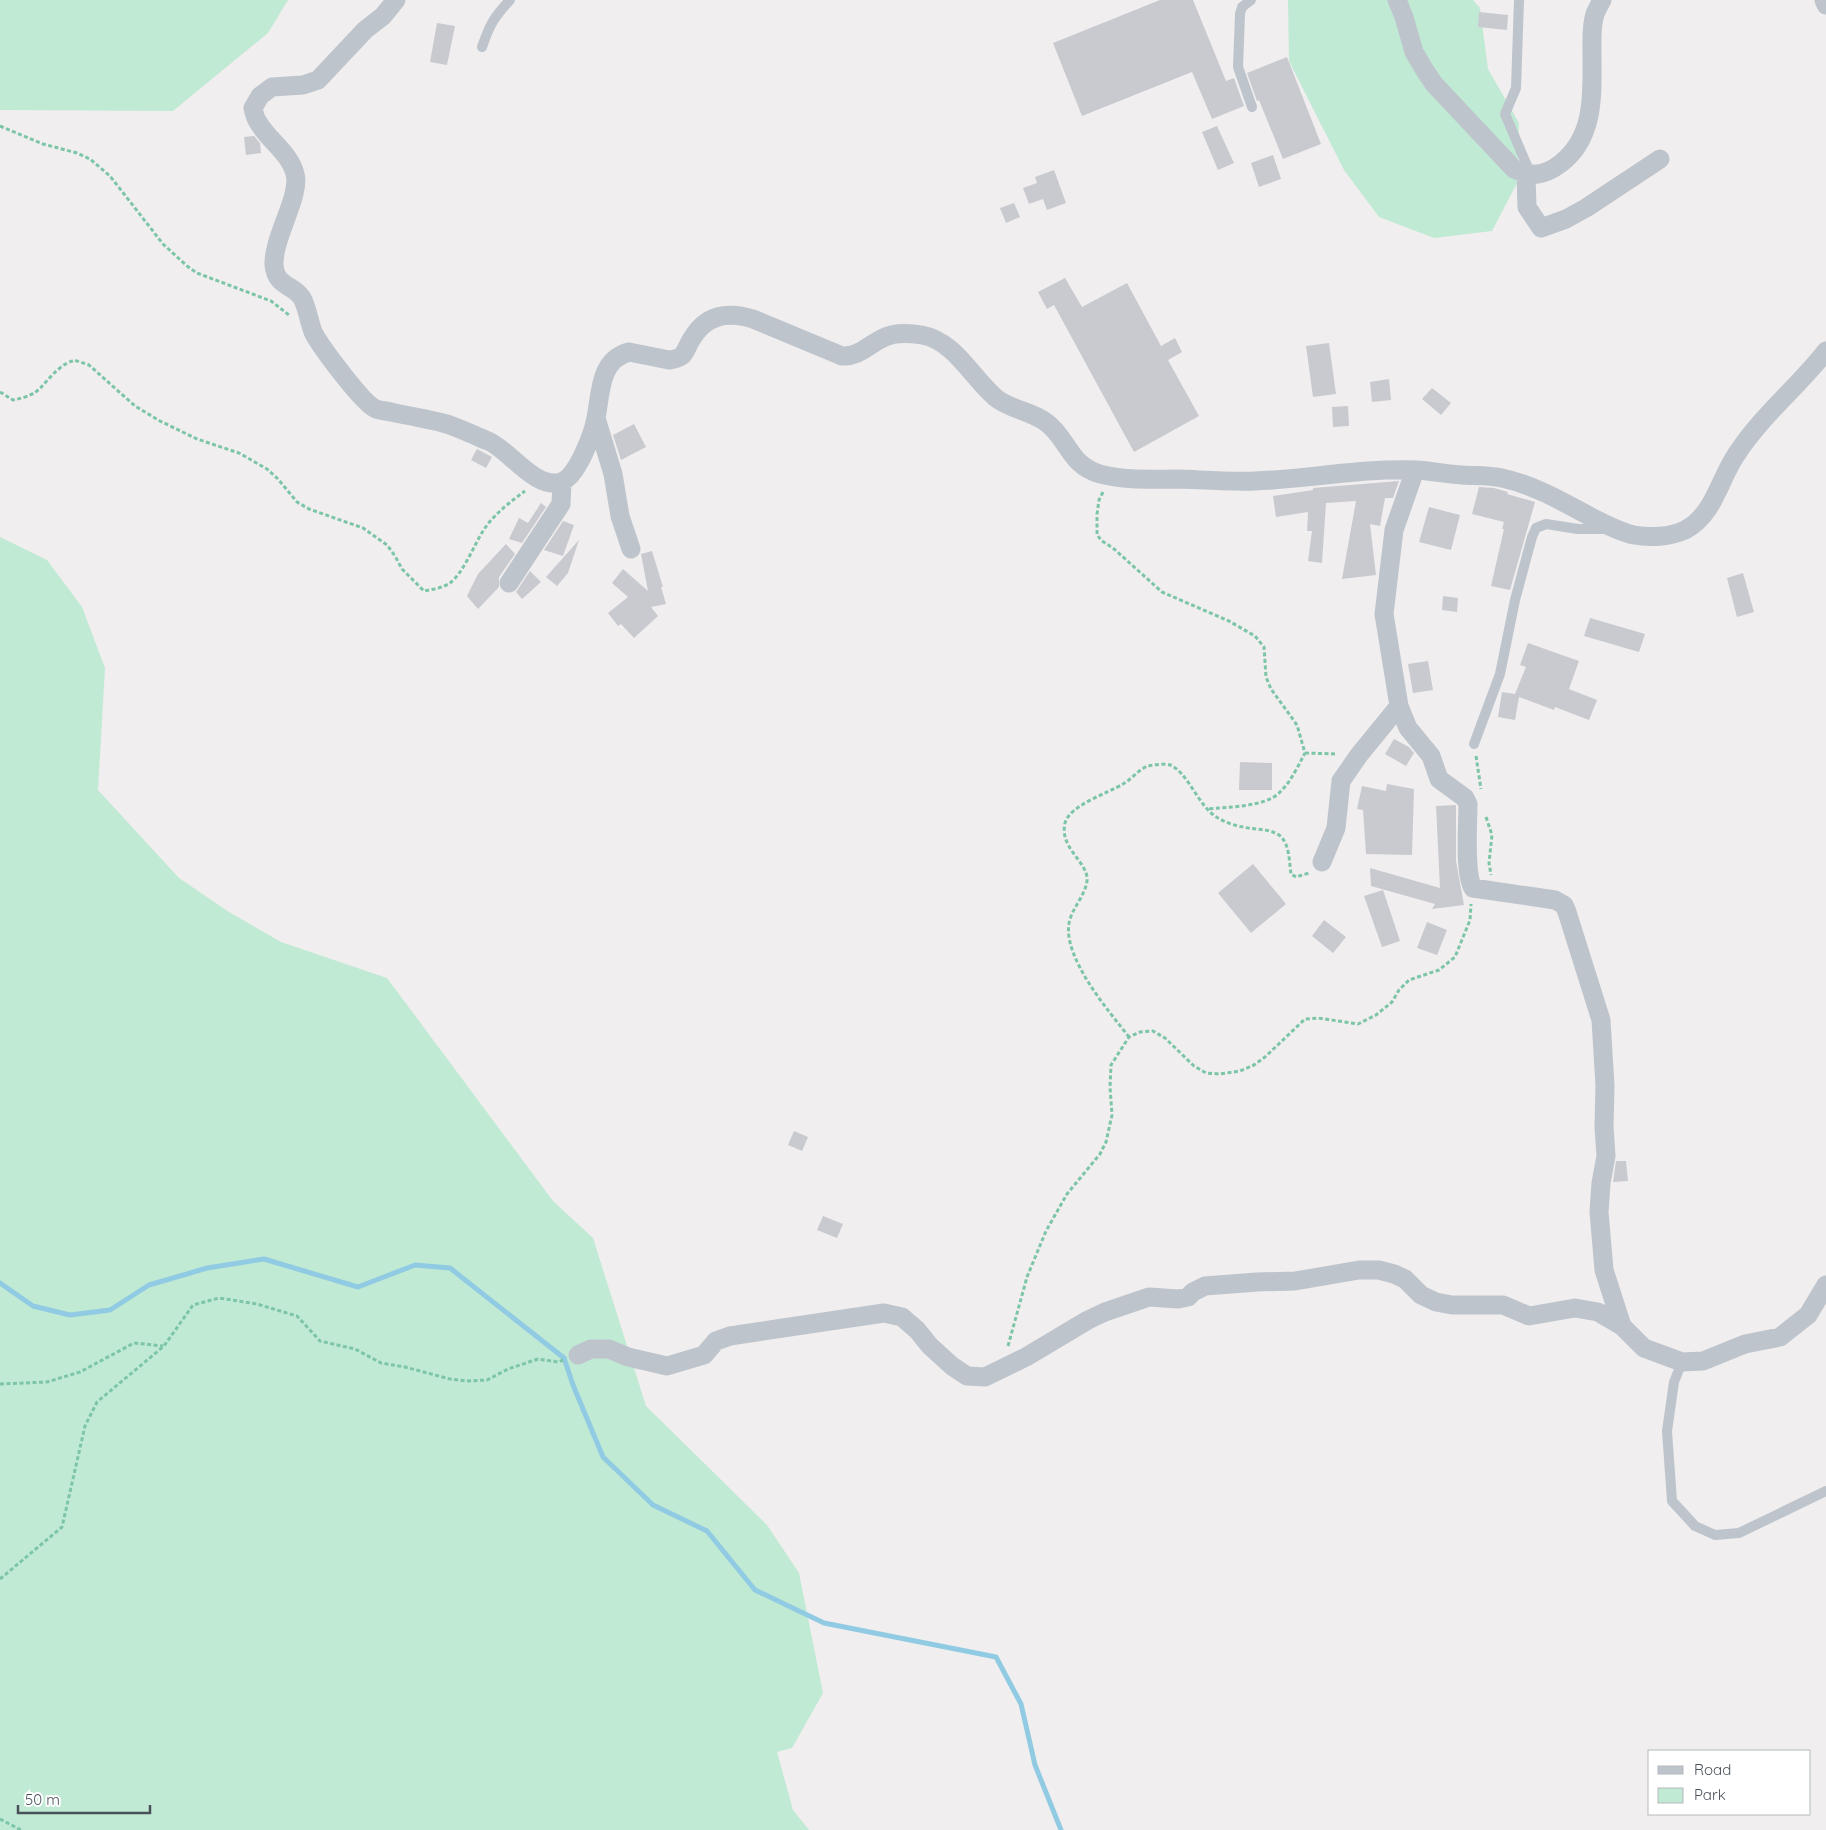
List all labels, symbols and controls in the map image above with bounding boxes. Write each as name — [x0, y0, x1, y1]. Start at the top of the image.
legend — [1648, 1750, 1811, 1815]
text: Road — [1694, 1760, 1731, 1779]
scale bar — [18, 1782, 150, 1814]
text: Park — [1694, 1785, 1726, 1804]
text: 50 m — [25, 1790, 60, 1809]

